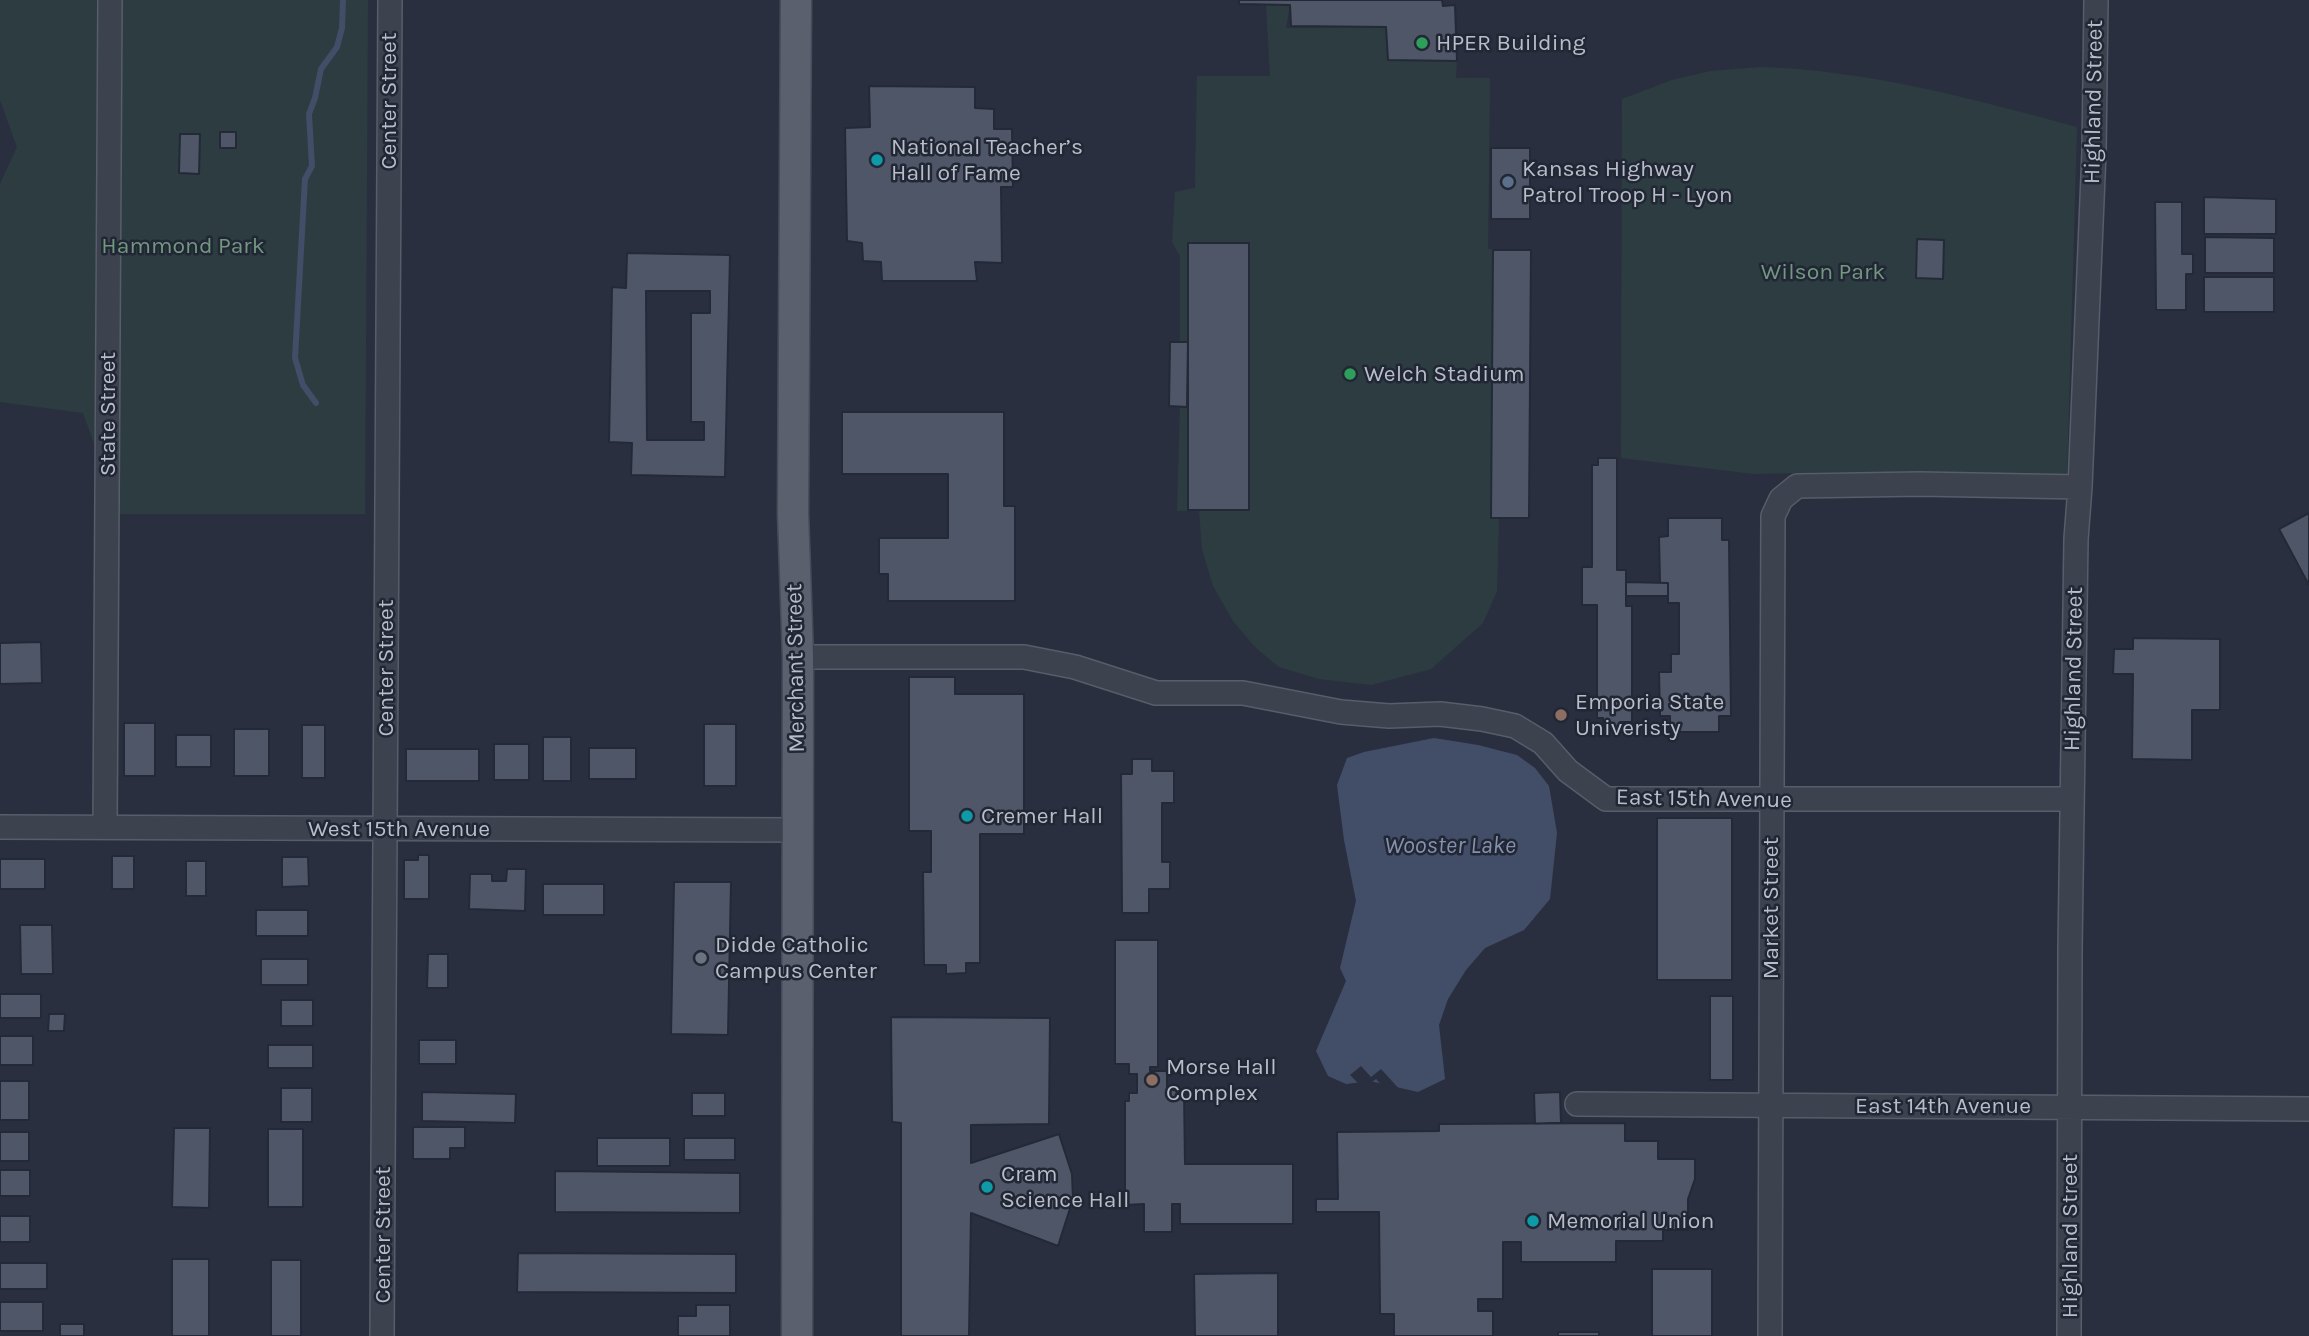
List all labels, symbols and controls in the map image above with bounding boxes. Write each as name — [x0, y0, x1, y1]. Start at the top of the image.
street label: Highland Street — [2079, 20, 2109, 184]
place label: HPER Building — [1436, 29, 1585, 57]
street label: Center Street — [375, 32, 403, 170]
marker: HPER Building — [1414, 35, 1430, 51]
place label: National Teacher’s Hall of Fame — [891, 133, 1083, 187]
marker: National Teacher’s Hall of Fame — [869, 152, 885, 168]
place label: Kansas Highway Patrol Troop H - Lyon — [1522, 155, 1733, 209]
marker: Kansas Highway Patrol Troop H - Lyon — [1500, 174, 1516, 190]
park label: Hammond Park — [101, 232, 265, 260]
park label: Wilson Park — [1761, 258, 1885, 286]
street label: State Street — [94, 352, 122, 476]
place label: Welch Stadium — [1364, 360, 1524, 388]
marker: Welch Stadium — [1342, 366, 1358, 382]
street label: Merchant Street — [781, 583, 811, 753]
street label: Highland Street — [2059, 587, 2089, 751]
street label: Center Street — [372, 599, 400, 737]
place label: Emporia State Univeristy — [1575, 688, 1724, 742]
marker: Emporia State Univeristy — [1553, 707, 1569, 723]
street label: East 15th Avenue — [1616, 784, 1792, 814]
place label: Cremer Hall — [981, 802, 1103, 830]
marker: Cremer Hall — [959, 808, 975, 824]
street label: West 15th Avenue — [308, 815, 490, 843]
water label: Wooster Lake — [1384, 832, 1516, 860]
street label: Market Street — [1757, 837, 1785, 979]
place label: Didde Catholic Campus Center — [715, 931, 877, 985]
marker: Didde Catholic Campus Center — [693, 950, 709, 966]
place label: Morse Hall Complex — [1166, 1053, 1277, 1107]
marker: Morse Hall Complex — [1144, 1072, 1160, 1088]
street label: East 14th Avenue — [1855, 1092, 2031, 1120]
street label: Highland Street — [2056, 1154, 2084, 1318]
place label: Cram Science Hall — [1001, 1160, 1129, 1214]
street label: Center Street — [369, 1166, 397, 1304]
marker: Cram Science Hall — [979, 1179, 995, 1195]
place label: Memorial Union — [1547, 1207, 1714, 1235]
marker: Memorial Union — [1525, 1213, 1541, 1229]

